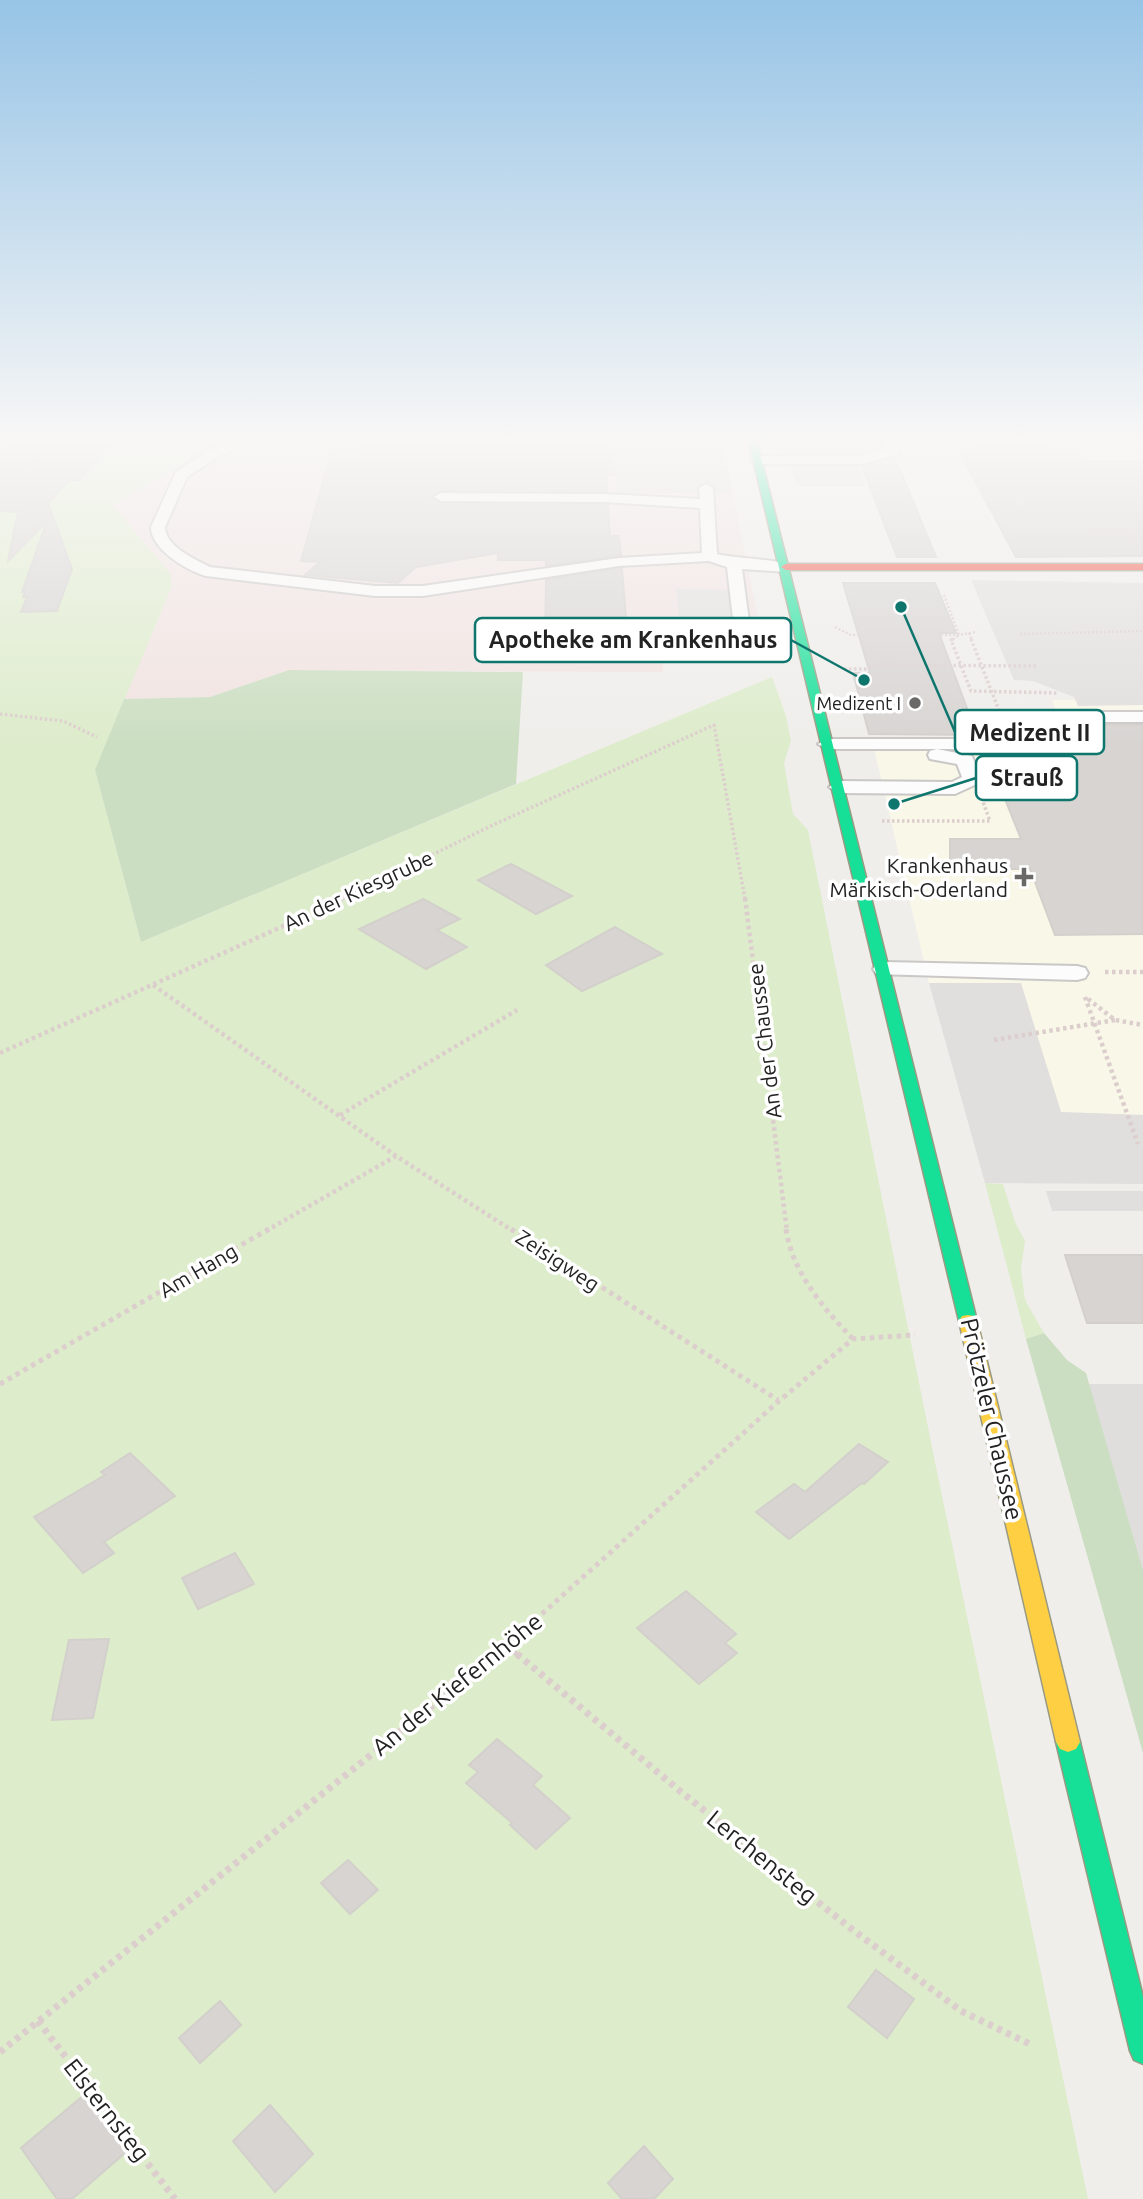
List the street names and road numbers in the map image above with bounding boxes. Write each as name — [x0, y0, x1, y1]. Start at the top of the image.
street label: An der Kiesgrube — [280, 845, 436, 935]
street label: An der Chaussee — [743, 962, 785, 1120]
street label: Zeisigweg — [512, 1224, 604, 1296]
street label: Am Hang — [155, 1238, 241, 1302]
street label: Prötzeler Chaussee — [956, 1315, 1028, 1523]
street label: An der Kiefernhöhe — [367, 1607, 547, 1761]
street label: Lerchensteg — [702, 1805, 822, 1909]
street label: Elsternsteg — [59, 2053, 155, 2167]

